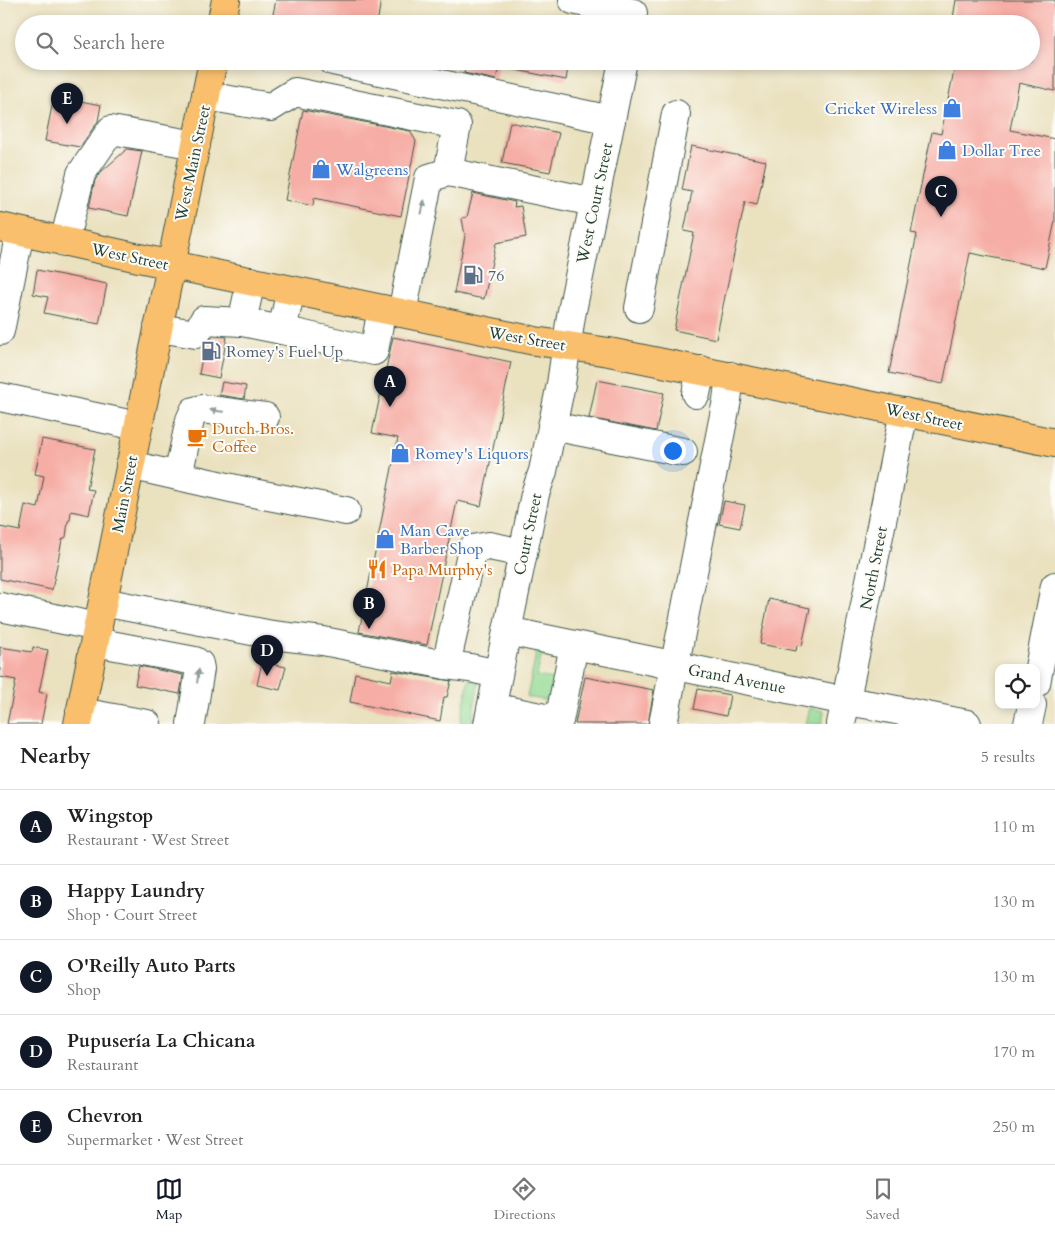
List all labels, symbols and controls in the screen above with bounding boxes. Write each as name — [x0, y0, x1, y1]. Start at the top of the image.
search box — [15, 15, 1040, 70]
icon: search — [33, 29, 61, 57]
text: Search here — [73, 30, 165, 56]
pin: E — [51, 83, 83, 124]
shop icon: Cricket Wireless — [941, 97, 963, 119]
place label: Cricket Wireless — [825, 98, 937, 120]
street label: West Main Street — [170, 103, 216, 224]
shop icon: Dollar Tree — [936, 139, 958, 161]
place label: Dollar Tree — [962, 140, 1041, 162]
street label: West Court Street — [571, 141, 619, 267]
shop icon: Walgreens — [310, 158, 332, 180]
place label: Walgreens — [335, 159, 408, 181]
pin: C — [925, 176, 957, 217]
one-way arrow — [419, 199, 427, 214]
street label: West Street — [88, 238, 170, 276]
fuel station icon: 76 — [462, 264, 484, 286]
place label: 76 — [488, 265, 504, 287]
street label: West Street — [485, 321, 567, 357]
fuel station icon: Romey's Fuel Up — [200, 340, 222, 362]
place label: Romey's Fuel Up — [226, 341, 343, 363]
pin: A — [374, 366, 406, 407]
street label: West Street — [882, 398, 964, 436]
one-way arrow — [209, 407, 225, 415]
place label: Dutch Bros. Coffee — [212, 418, 294, 458]
cafe icon: Dutch Bros. Coffee — [186, 426, 208, 448]
your location — [660, 438, 686, 464]
shop icon: Romey's Liquors — [389, 442, 411, 464]
place label: Romey's Liquors — [415, 443, 529, 465]
street label: Main Street — [107, 454, 143, 535]
street label: Court Street — [509, 491, 547, 577]
place label: Man Cave Barber Shop — [400, 520, 484, 560]
street label: North Street — [855, 524, 893, 612]
shop icon: Man Cave Barber Shop — [374, 528, 396, 550]
restaurant icon: Papa Murphy's — [366, 558, 388, 580]
place label: Papa Murphy's — [392, 559, 493, 581]
pin: B — [353, 588, 385, 629]
pin: D — [251, 635, 283, 676]
street label: Grand Avenue — [686, 659, 788, 699]
map controls — [995, 664, 1040, 709]
button: locate — [995, 664, 1040, 709]
one-way arrow — [195, 668, 203, 684]
text: Nearby — [20, 742, 91, 771]
text: 5 results — [981, 746, 1035, 768]
text: Wingstop — [67, 803, 153, 829]
text: A — [30, 816, 42, 838]
text: 110 m — [993, 816, 1035, 838]
text: Restaurant · West Street — [67, 829, 229, 851]
text: Happy Laundry — [67, 878, 205, 904]
text: B — [30, 891, 42, 913]
text: 130 m — [993, 891, 1035, 913]
text: Shop · Court Street — [67, 904, 197, 926]
text: O'Reilly Auto Parts — [67, 953, 236, 979]
text: C — [30, 966, 42, 988]
text: 130 m — [993, 966, 1035, 988]
text: Shop — [67, 979, 101, 1001]
text: Pupusería La Chicana — [67, 1028, 256, 1054]
text: D — [29, 1041, 43, 1063]
text: 170 m — [993, 1041, 1035, 1063]
text: Restaurant — [67, 1054, 138, 1076]
text: Chevron — [67, 1103, 143, 1129]
text: E — [31, 1116, 41, 1138]
text: 250 m — [993, 1116, 1035, 1138]
text: Supermarket · West Street — [67, 1129, 243, 1151]
tab: Map — [155, 1175, 183, 1224]
tab: Directions — [494, 1175, 555, 1224]
tab: Saved — [866, 1175, 900, 1224]

